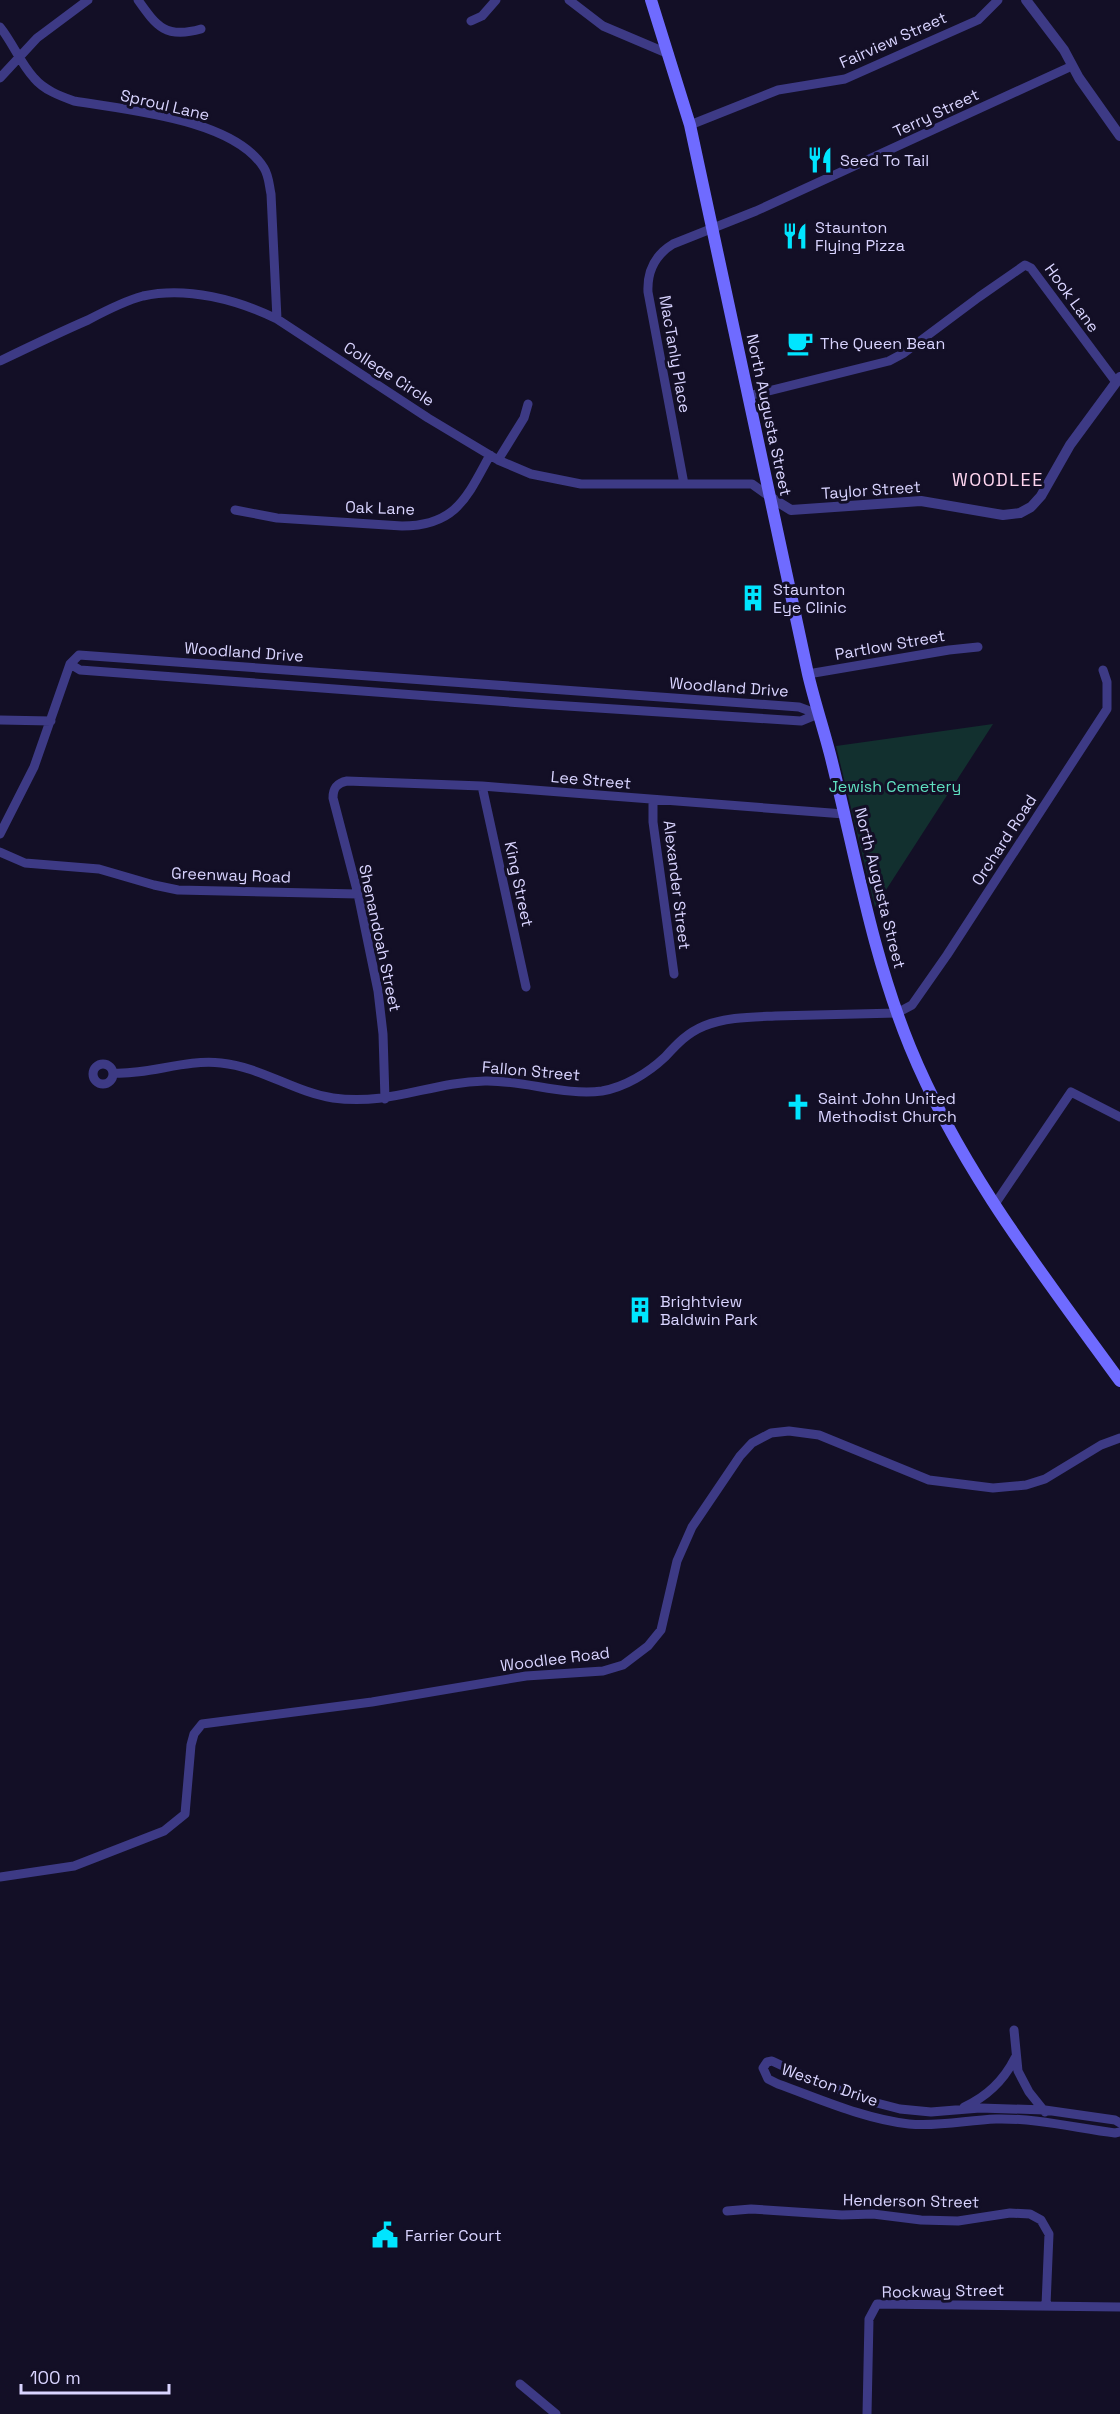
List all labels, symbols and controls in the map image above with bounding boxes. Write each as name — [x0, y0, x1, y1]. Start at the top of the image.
street label: Fairview Street — [836, 7, 950, 73]
street label: Terry Street — [890, 84, 982, 142]
street label: Sproul Lane — [118, 85, 212, 125]
restaurant icon: Seed To Tail — [805, 145, 835, 175]
place label: Seed To Tail — [840, 150, 929, 171]
place label: Staunton Flying Pizza — [815, 217, 905, 256]
restaurant icon: Staunton Flying Pizza — [780, 221, 810, 251]
street label: Hook Lane — [1040, 259, 1104, 337]
street label: MacTanly Place — [654, 294, 696, 414]
cafe icon: The Queen Bean — [785, 328, 815, 358]
street label: North Augusta Street — [742, 332, 796, 498]
place label: The Queen Bean — [820, 333, 945, 354]
street label: College Circle — [340, 337, 438, 411]
district label: WOODLEE — [952, 468, 1044, 491]
street label: Taylor Street — [821, 476, 921, 504]
street label: Oak Lane — [345, 496, 415, 520]
place label: Staunton Eye Clinic — [773, 579, 847, 618]
building icon: Staunton Eye Clinic — [738, 583, 768, 613]
street label: Partlow Street — [833, 625, 947, 665]
street label: Woodland Drive — [184, 637, 304, 667]
street label: Woodland Drive — [669, 672, 789, 702]
street label: Lee Street — [550, 766, 632, 794]
park label: Jewish Cemetery — [829, 776, 961, 797]
street label: Orchard Road — [967, 790, 1041, 890]
street label: North Augusta Street — [850, 805, 910, 971]
street label: Alexander Street — [659, 819, 695, 951]
street label: King Street — [500, 839, 538, 929]
street label: Greenway Road — [171, 862, 291, 888]
street label: Shenandoah Street — [354, 862, 406, 1014]
street label: Fallon Street — [481, 1056, 581, 1086]
place label: Saint John United Methodist Church — [818, 1088, 957, 1127]
church icon: Saint John United Methodist Church — [783, 1092, 813, 1122]
place label: Brightview Baldwin Park — [660, 1291, 758, 1330]
building icon: Brightview Baldwin Park — [625, 1295, 655, 1325]
street label: Woodlee Road — [499, 1642, 611, 1676]
street label: Weston Drive — [779, 2059, 881, 2111]
street label: Henderson Street — [843, 2189, 979, 2213]
public building icon: Farrier Court — [370, 2220, 400, 2250]
place label: Farrier Court — [405, 2225, 502, 2246]
street label: Rockway Street — [882, 2279, 1004, 2303]
scale bar — [21, 2357, 170, 2395]
text: 100 m — [30, 2366, 81, 2389]

